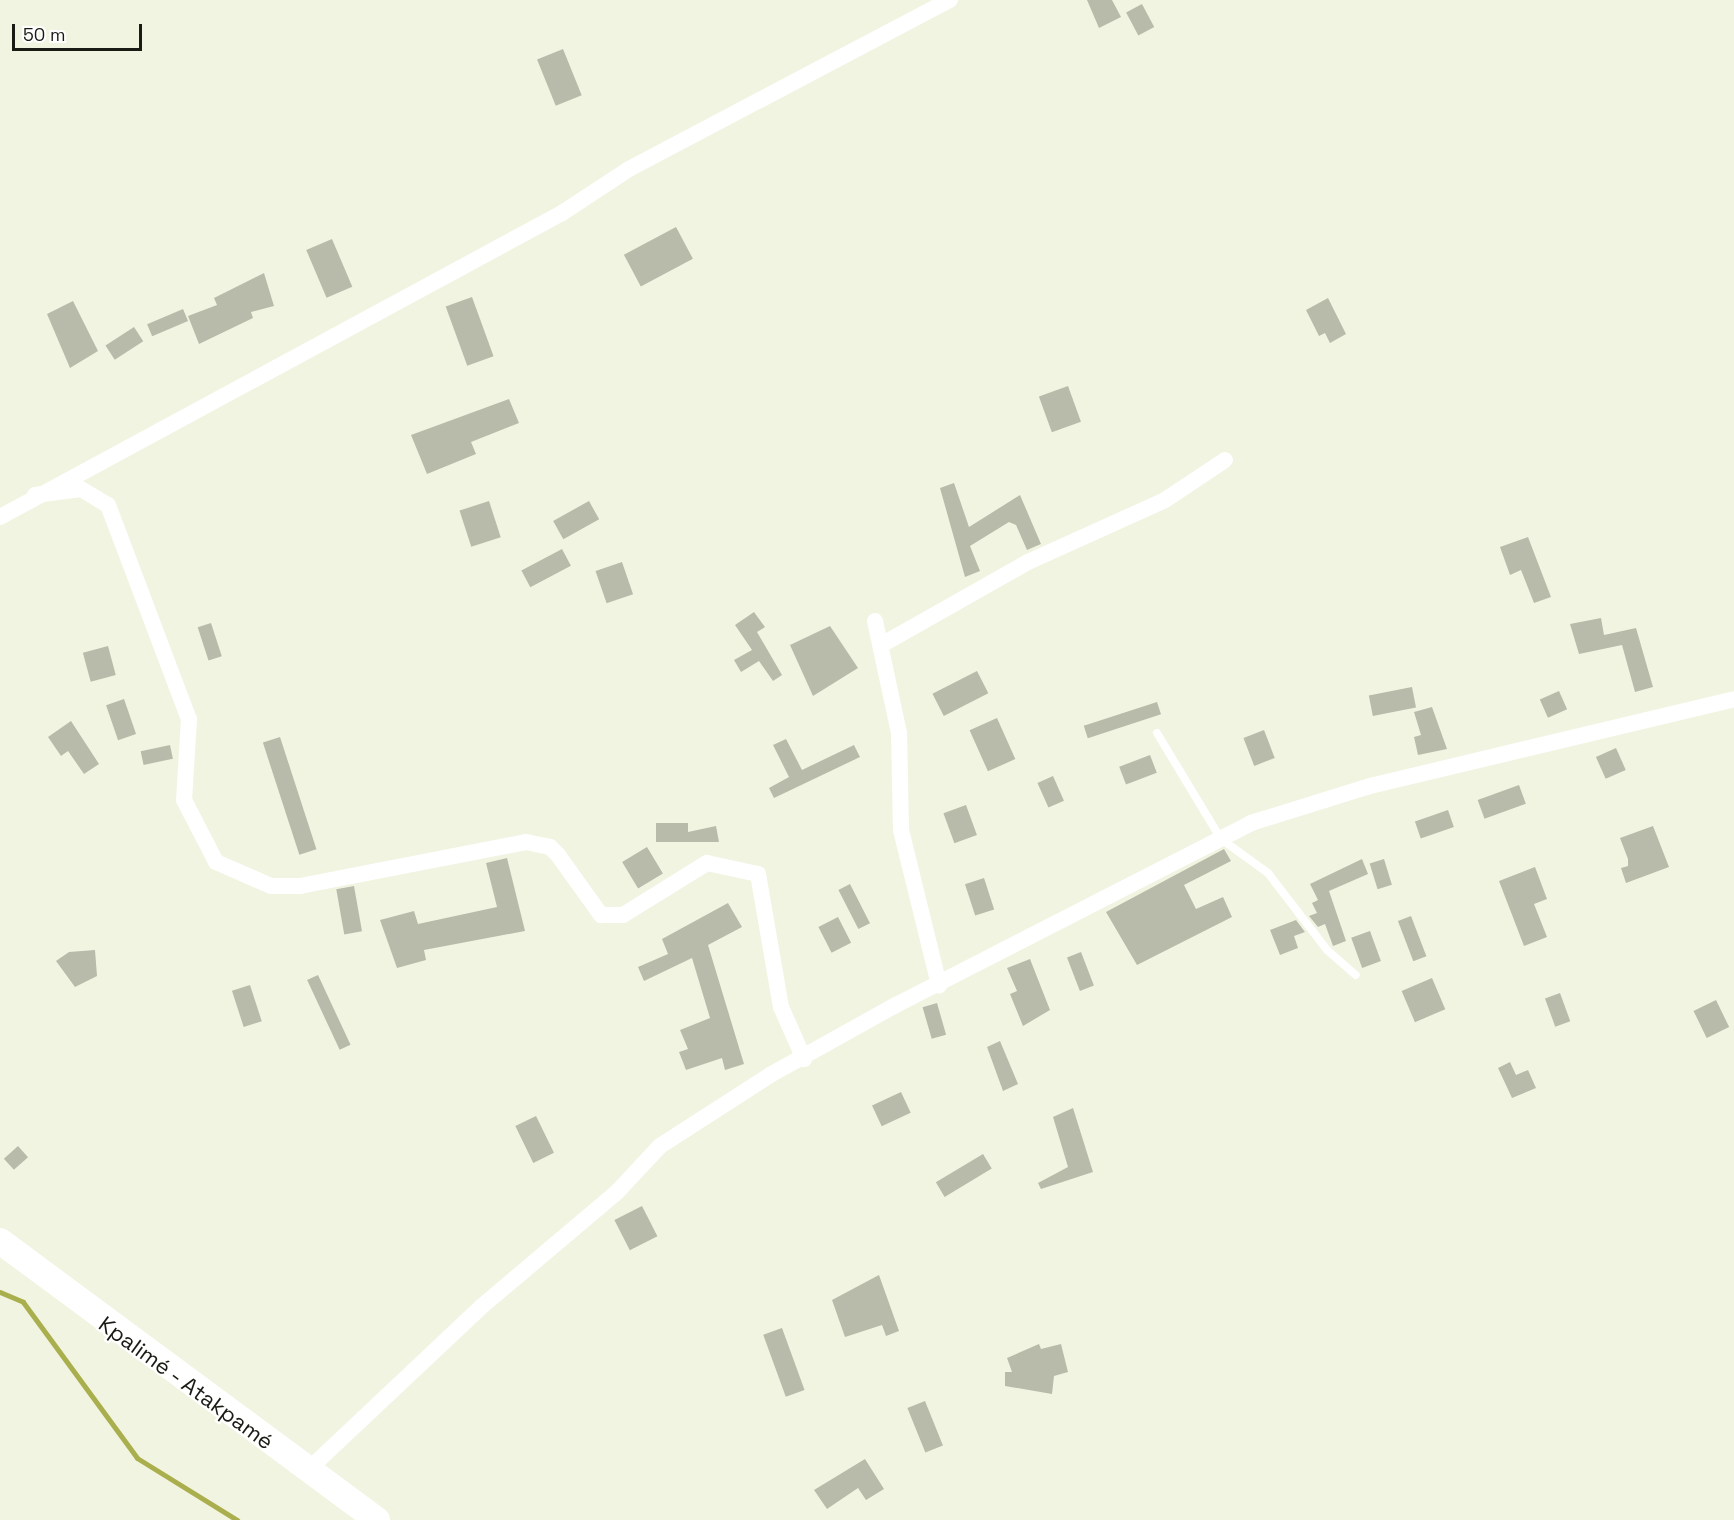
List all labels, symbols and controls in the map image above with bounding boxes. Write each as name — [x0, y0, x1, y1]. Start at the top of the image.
scale bar — [15, 12, 146, 50]
text: 50 m — [23, 23, 65, 46]
street label: Kpalimé - Atakpamé — [93, 1310, 279, 1456]

